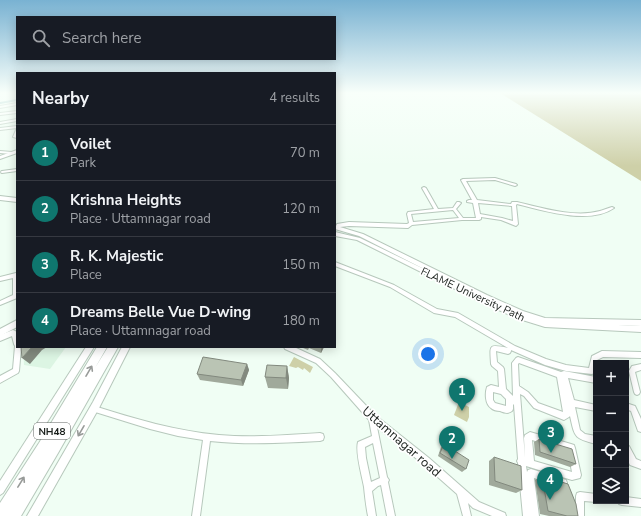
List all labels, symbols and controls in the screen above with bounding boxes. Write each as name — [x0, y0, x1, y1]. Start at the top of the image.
search box — [16, 16, 336, 60]
icon: search — [30, 27, 52, 49]
text: Search here — [62, 28, 142, 48]
text: Nearby — [32, 87, 89, 110]
text: 4 results — [269, 89, 320, 107]
text: Voilet — [70, 134, 111, 154]
text: 1 — [41, 144, 49, 162]
text: 70 m — [290, 144, 320, 162]
text: Park — [70, 154, 96, 172]
text: Krishna Heights — [70, 190, 181, 210]
text: 2 — [41, 200, 49, 218]
text: 120 m — [282, 200, 320, 218]
text: Place · Uttamnagar road — [70, 210, 211, 228]
text: R. K. Majestic — [70, 246, 163, 266]
text: 3 — [41, 256, 49, 274]
text: 150 m — [282, 256, 320, 274]
street label: FLAME University Path — [418, 264, 527, 325]
text: Place — [70, 266, 102, 284]
text: Dreams Belle Vue D-wing — [70, 302, 251, 322]
text: 4 — [41, 312, 49, 330]
text: 180 m — [282, 312, 320, 330]
text: Place · Uttamnagar road — [70, 322, 211, 340]
your location — [418, 344, 438, 364]
map controls — [593, 360, 629, 504]
button: + — [593, 360, 629, 396]
one-way arrow — [85, 365, 93, 377]
pin: 1 — [449, 378, 475, 411]
button: − — [593, 396, 629, 432]
street label: Uttamnagar road — [358, 402, 445, 481]
pin: 3 — [538, 420, 564, 453]
road number: NH48 — [34, 423, 70, 439]
one-way arrow — [77, 425, 85, 437]
pin: 2 — [439, 426, 465, 459]
button: locate — [593, 432, 629, 468]
pin: 4 — [537, 467, 563, 500]
button: layers — [593, 468, 629, 504]
one-way arrow — [17, 477, 25, 488]

